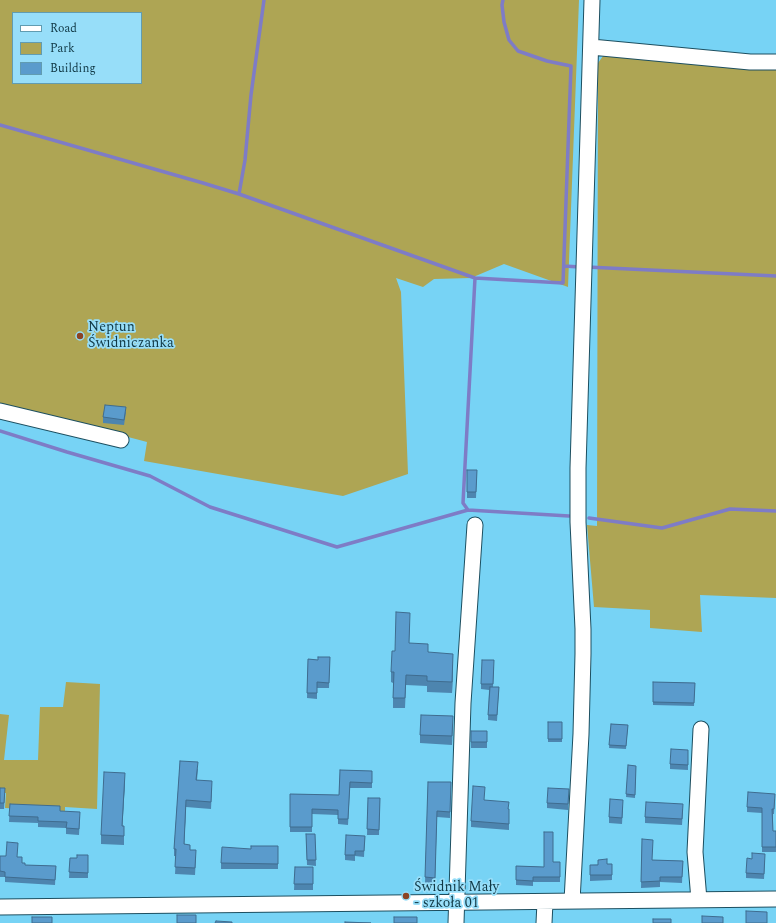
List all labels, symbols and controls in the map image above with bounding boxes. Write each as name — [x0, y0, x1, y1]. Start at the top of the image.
legend — [12, 12, 142, 84]
text: Road — [50, 19, 77, 38]
text: Park — [50, 39, 75, 58]
text: Building — [50, 59, 96, 78]
place label: Neptun Świdniczanka — [88, 320, 174, 352]
marker: Neptun Świdniczanka — [75, 331, 85, 341]
place label: Świdnik Mały - szkoła 01 — [414, 880, 499, 912]
marker: Świdnik Mały - szkoła 01 — [401, 891, 411, 901]

